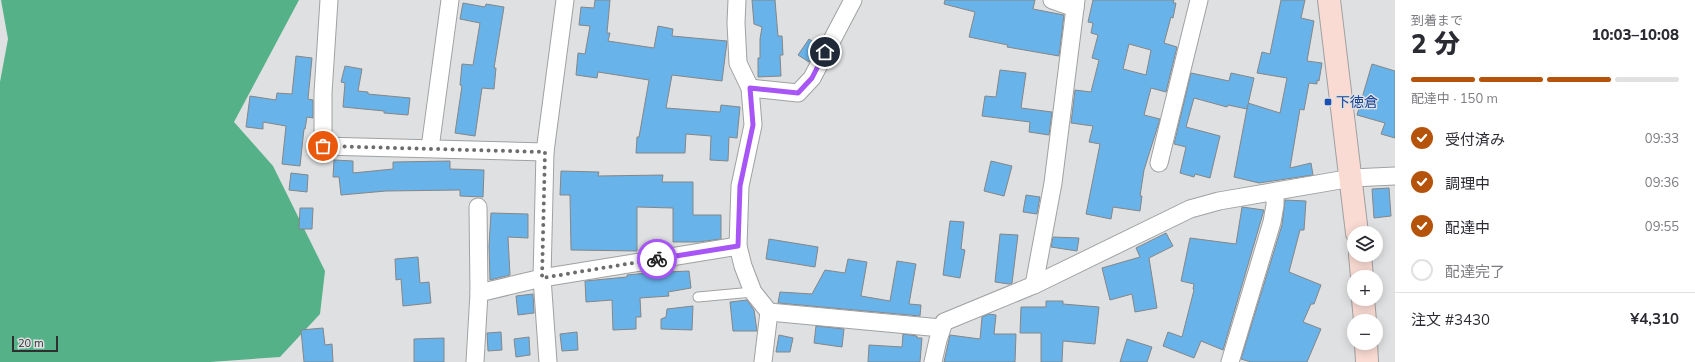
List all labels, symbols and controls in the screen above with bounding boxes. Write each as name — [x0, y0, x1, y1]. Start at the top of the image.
text: 到着まで — [1411, 12, 1463, 28]
text: 10:03–10:08 — [1592, 25, 1679, 44]
text: 2 分 — [1411, 27, 1460, 60]
pin — [808, 35, 842, 69]
icon: home — [814, 41, 836, 63]
text: 配達中 · 150 m — [1411, 90, 1498, 106]
place label: 下徳倉 — [1336, 93, 1378, 111]
marker: 下徳倉 — [1323, 97, 1333, 107]
icon: check — [1411, 127, 1433, 149]
pin — [306, 129, 340, 163]
text: 受付済み — [1445, 130, 1505, 149]
text: 09:33 — [1645, 130, 1679, 146]
icon: bag — [312, 135, 334, 157]
icon: check — [1411, 171, 1433, 193]
text: 調理中 — [1445, 174, 1490, 193]
text: 09:36 — [1645, 174, 1679, 190]
icon: check — [1411, 215, 1433, 237]
text: 配達中 — [1445, 218, 1490, 237]
text: 09:55 — [1645, 218, 1679, 234]
map controls — [1347, 226, 1383, 350]
button: layers — [1347, 226, 1383, 262]
courier — [637, 239, 677, 279]
icon: bike — [646, 248, 668, 270]
text: 配達完了 — [1445, 262, 1505, 281]
button: + — [1347, 270, 1383, 306]
text: ¥4,310 — [1630, 309, 1679, 328]
text: 注文 #3430 — [1411, 310, 1490, 329]
button: − — [1347, 314, 1383, 350]
scale bar — [12, 334, 58, 353]
text: 20 m — [18, 336, 44, 350]

